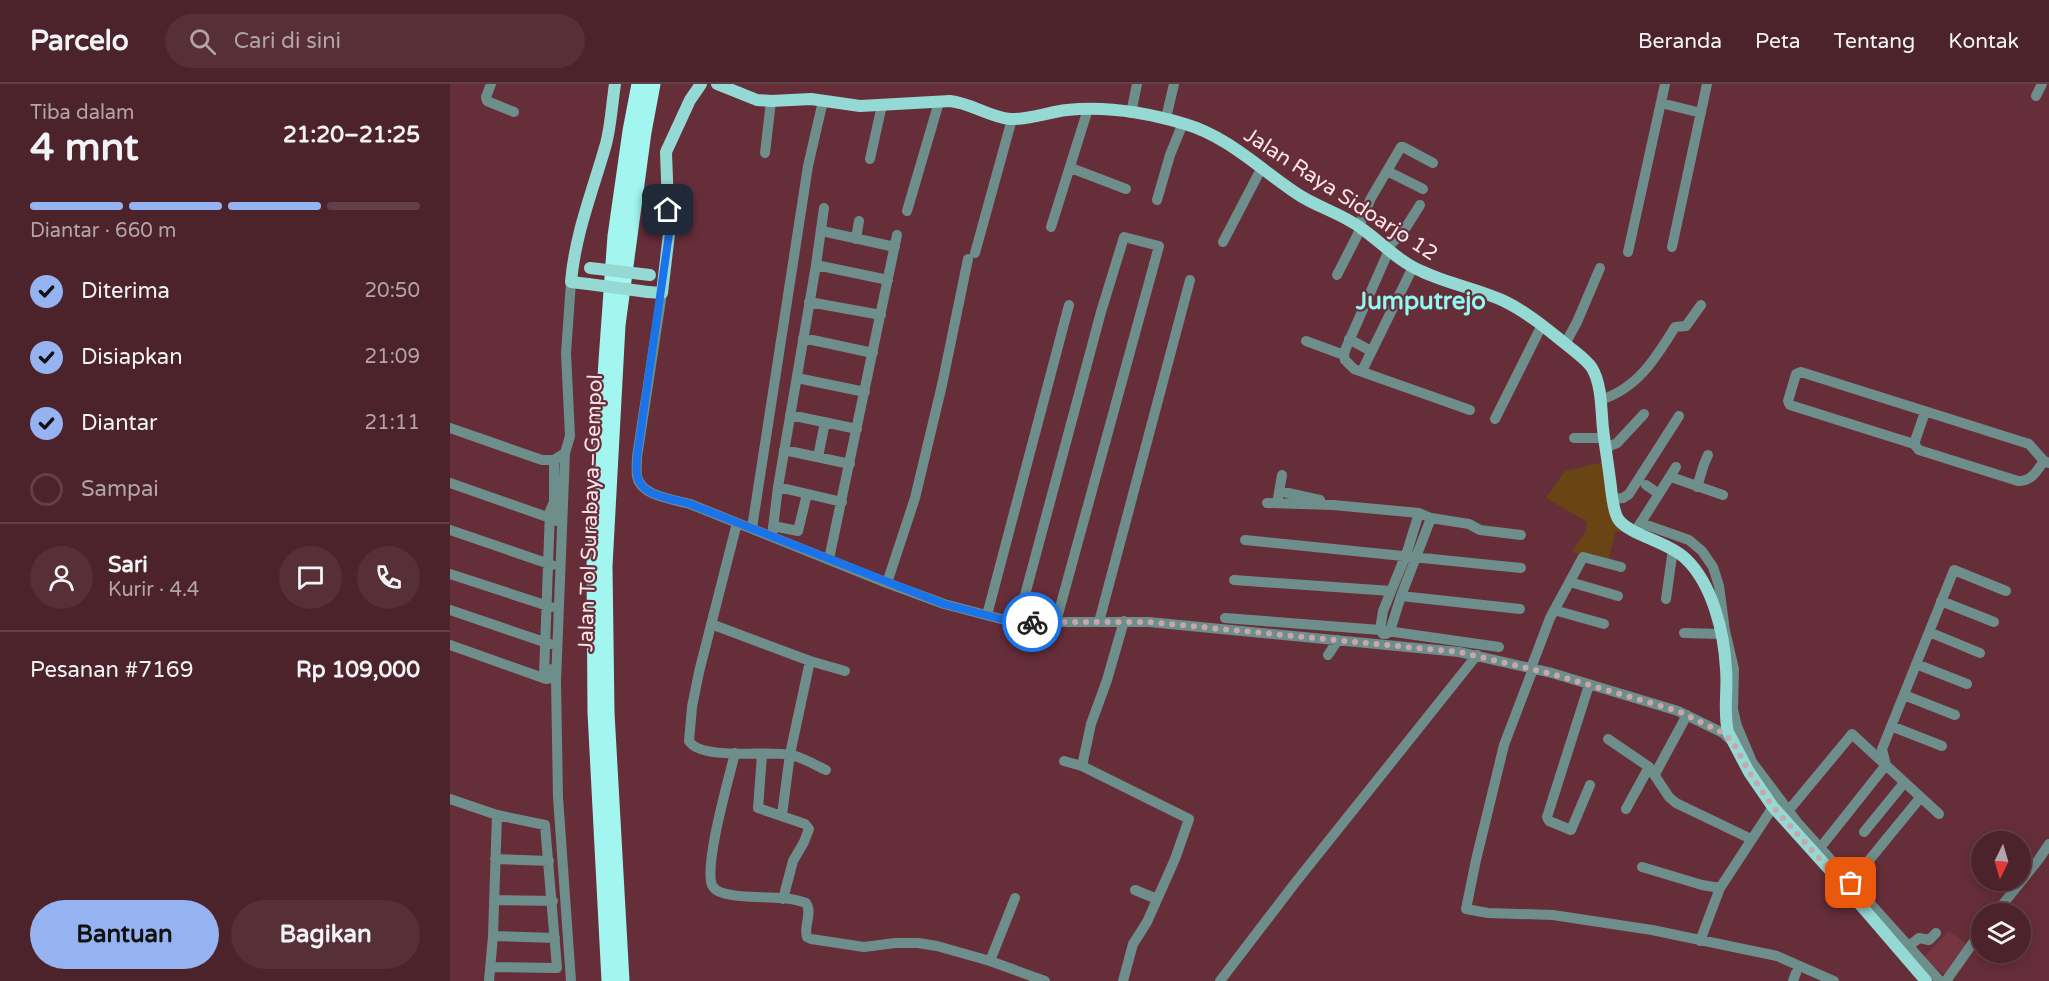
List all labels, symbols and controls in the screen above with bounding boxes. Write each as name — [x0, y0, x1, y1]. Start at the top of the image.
search box — [165, 14, 585, 68]
text: Parcelo — [30, 24, 129, 58]
icon: search — [186, 25, 219, 58]
text: Cari di sini — [234, 28, 341, 54]
text: Beranda — [1638, 29, 1722, 54]
text: Peta — [1755, 29, 1801, 54]
text: Tentang — [1834, 29, 1915, 54]
text: Kontak — [1948, 29, 2019, 54]
text: Tiba dalam — [30, 101, 134, 125]
text: 21:20–21:25 — [283, 122, 420, 148]
street label: Jalan Raya Sidoarjo 12 — [1239, 122, 1442, 266]
text: 4 mnt — [30, 124, 139, 171]
pin — [642, 184, 693, 235]
icon: home — [651, 193, 684, 226]
text: Diantar · 660 m — [30, 219, 176, 243]
icon: check — [30, 275, 63, 308]
text: Diterima — [81, 278, 170, 304]
text: 20:50 — [365, 279, 420, 303]
district label: Jumputrejo — [1355, 287, 1486, 316]
icon: check — [30, 341, 63, 374]
text: Disiapkan — [81, 344, 183, 370]
text: 21:09 — [365, 345, 420, 369]
street label: Jalan Tol Surabaya–Gempol — [573, 374, 608, 652]
icon: check — [30, 407, 63, 440]
text: Diantar — [81, 410, 157, 436]
text: 21:11 — [365, 411, 420, 435]
text: Sampai — [81, 476, 159, 502]
button: person — [30, 546, 93, 609]
button: chat — [279, 546, 342, 609]
button: phone — [357, 546, 420, 609]
text: Sari — [108, 552, 148, 578]
text: Kurir · 4.4 — [108, 578, 199, 602]
courier — [1002, 592, 1062, 652]
icon: bike — [1016, 606, 1049, 639]
text: Pesanan #7169 — [30, 657, 193, 683]
text: Rp 109,000 — [296, 657, 420, 683]
north arrow — [1971, 831, 2031, 891]
map controls — [1971, 831, 2031, 963]
pin — [1825, 857, 1876, 908]
icon: bag — [1834, 866, 1867, 899]
button: Bantuan — [30, 900, 219, 969]
button: Bagikan — [231, 900, 420, 969]
button: layers — [1971, 903, 2031, 963]

